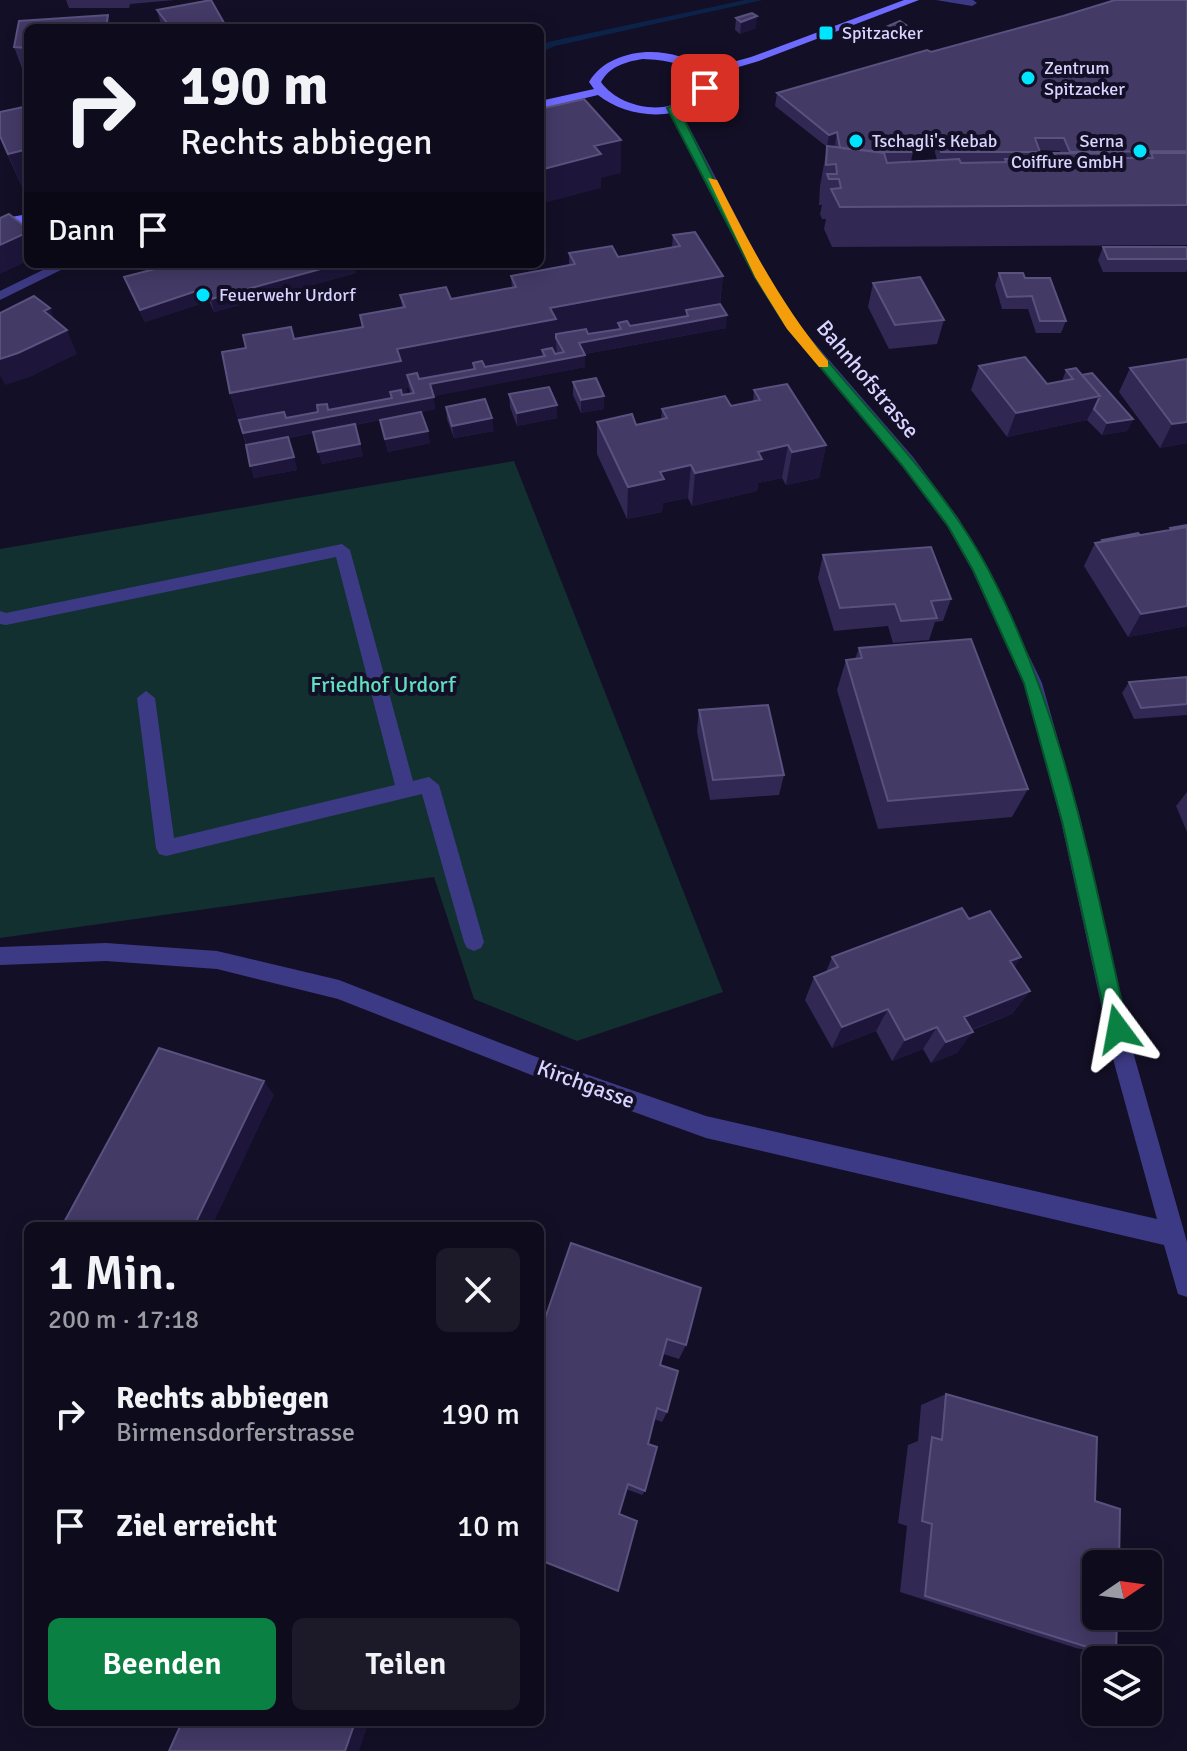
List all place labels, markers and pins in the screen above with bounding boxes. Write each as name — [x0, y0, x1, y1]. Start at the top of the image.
place label: Spitzacker — [842, 22, 923, 44]
marker: Spitzacker — [817, 24, 835, 42]
pin — [671, 54, 739, 122]
place label: Zentrum Spitzacker — [1044, 57, 1125, 100]
marker: Zentrum Spitzacker — [1019, 69, 1037, 87]
place label: Tschagli's Kebab — [872, 130, 997, 152]
place label: Serna Coiffure GmbH — [1011, 130, 1124, 173]
marker: Tschagli's Kebab — [847, 132, 865, 150]
marker: Serna Coiffure GmbH — [1131, 142, 1149, 160]
place label: Feuerwehr Urdorf — [219, 284, 356, 306]
marker: Feuerwehr Urdorf — [194, 286, 212, 304]

